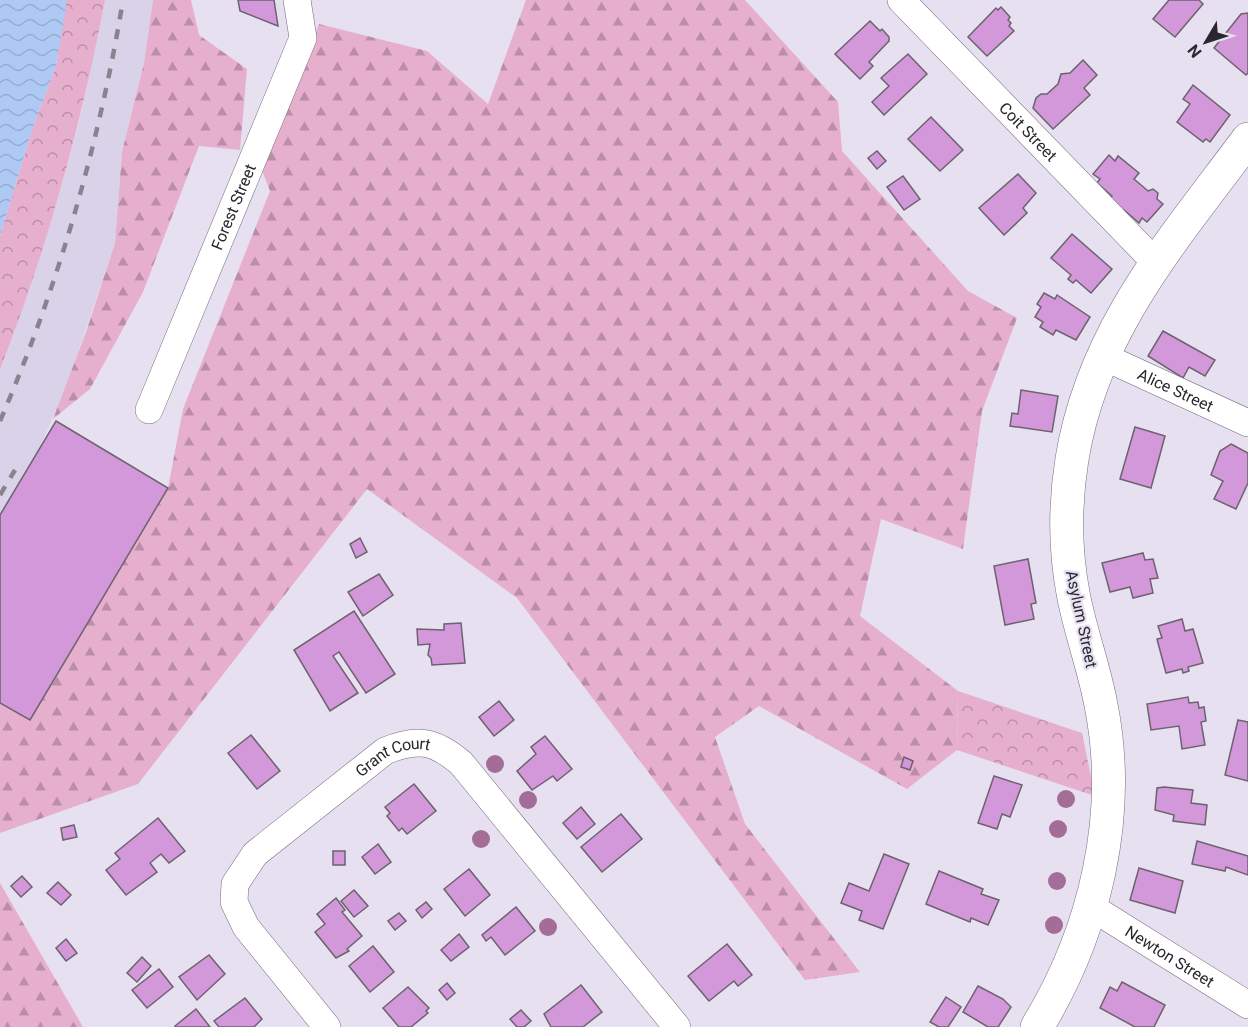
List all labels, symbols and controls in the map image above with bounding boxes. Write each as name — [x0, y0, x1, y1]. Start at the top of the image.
north arrow — [1176, 12, 1236, 72]
text: N — [1184, 41, 1206, 61]
street label: Coit Street — [995, 98, 1061, 165]
street label: Forest Street — [207, 161, 260, 253]
street label: Alice Street — [1135, 365, 1216, 416]
street label: Asylum Street — [1062, 569, 1101, 670]
street label: Grant Court — [352, 734, 432, 781]
street label: Newton Street — [1122, 922, 1218, 992]

